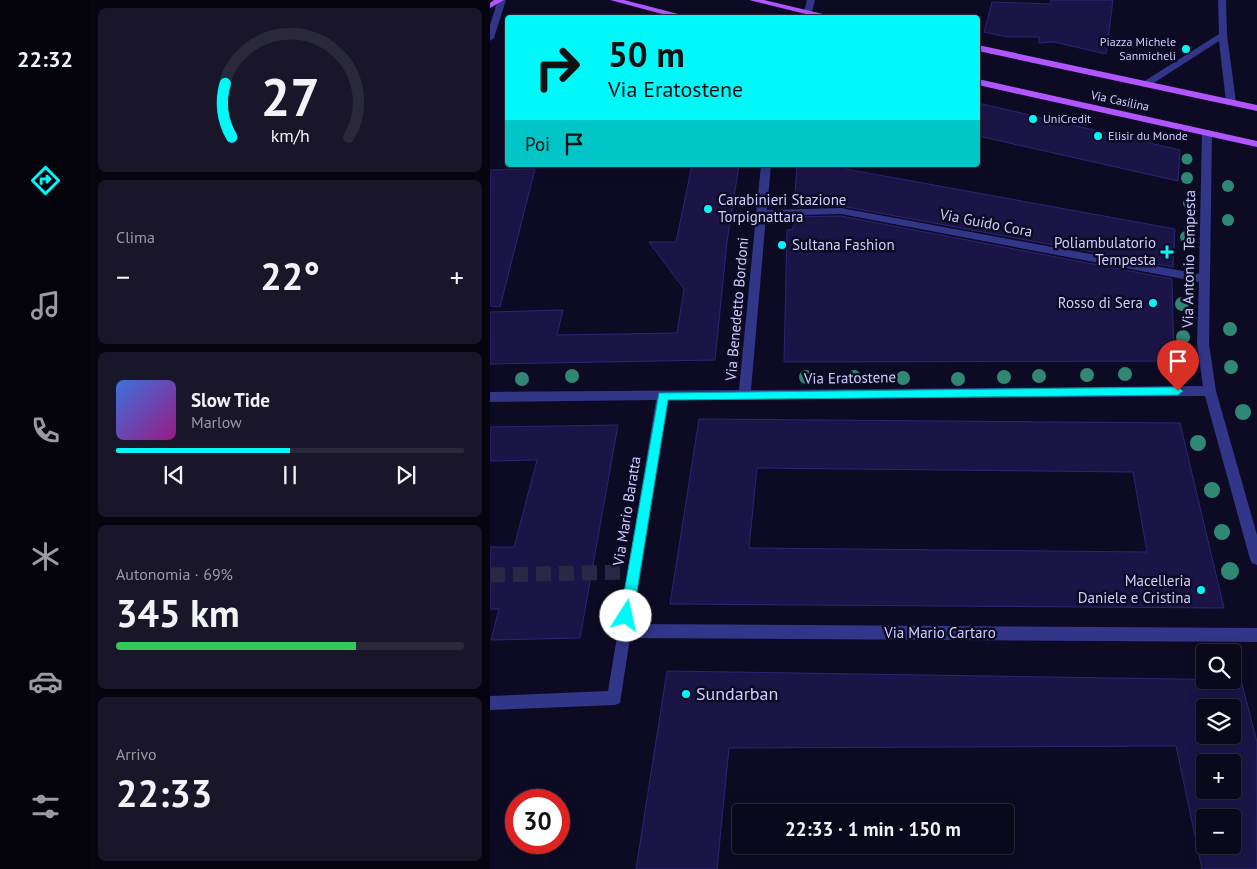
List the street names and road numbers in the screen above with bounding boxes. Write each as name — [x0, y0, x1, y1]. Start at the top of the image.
street label: Via Casilina — [1089, 87, 1151, 114]
street label: Via Antonio Tempesta — [1178, 190, 1199, 329]
street label: Via Guido Cora — [937, 204, 1034, 241]
street label: Via Benedetto Bordoni — [721, 236, 752, 383]
street label: Via Eratostene — [803, 367, 896, 388]
street label: Via Mario Baratta — [608, 455, 645, 568]
street label: Via Mario Cartaro — [883, 623, 996, 642]

